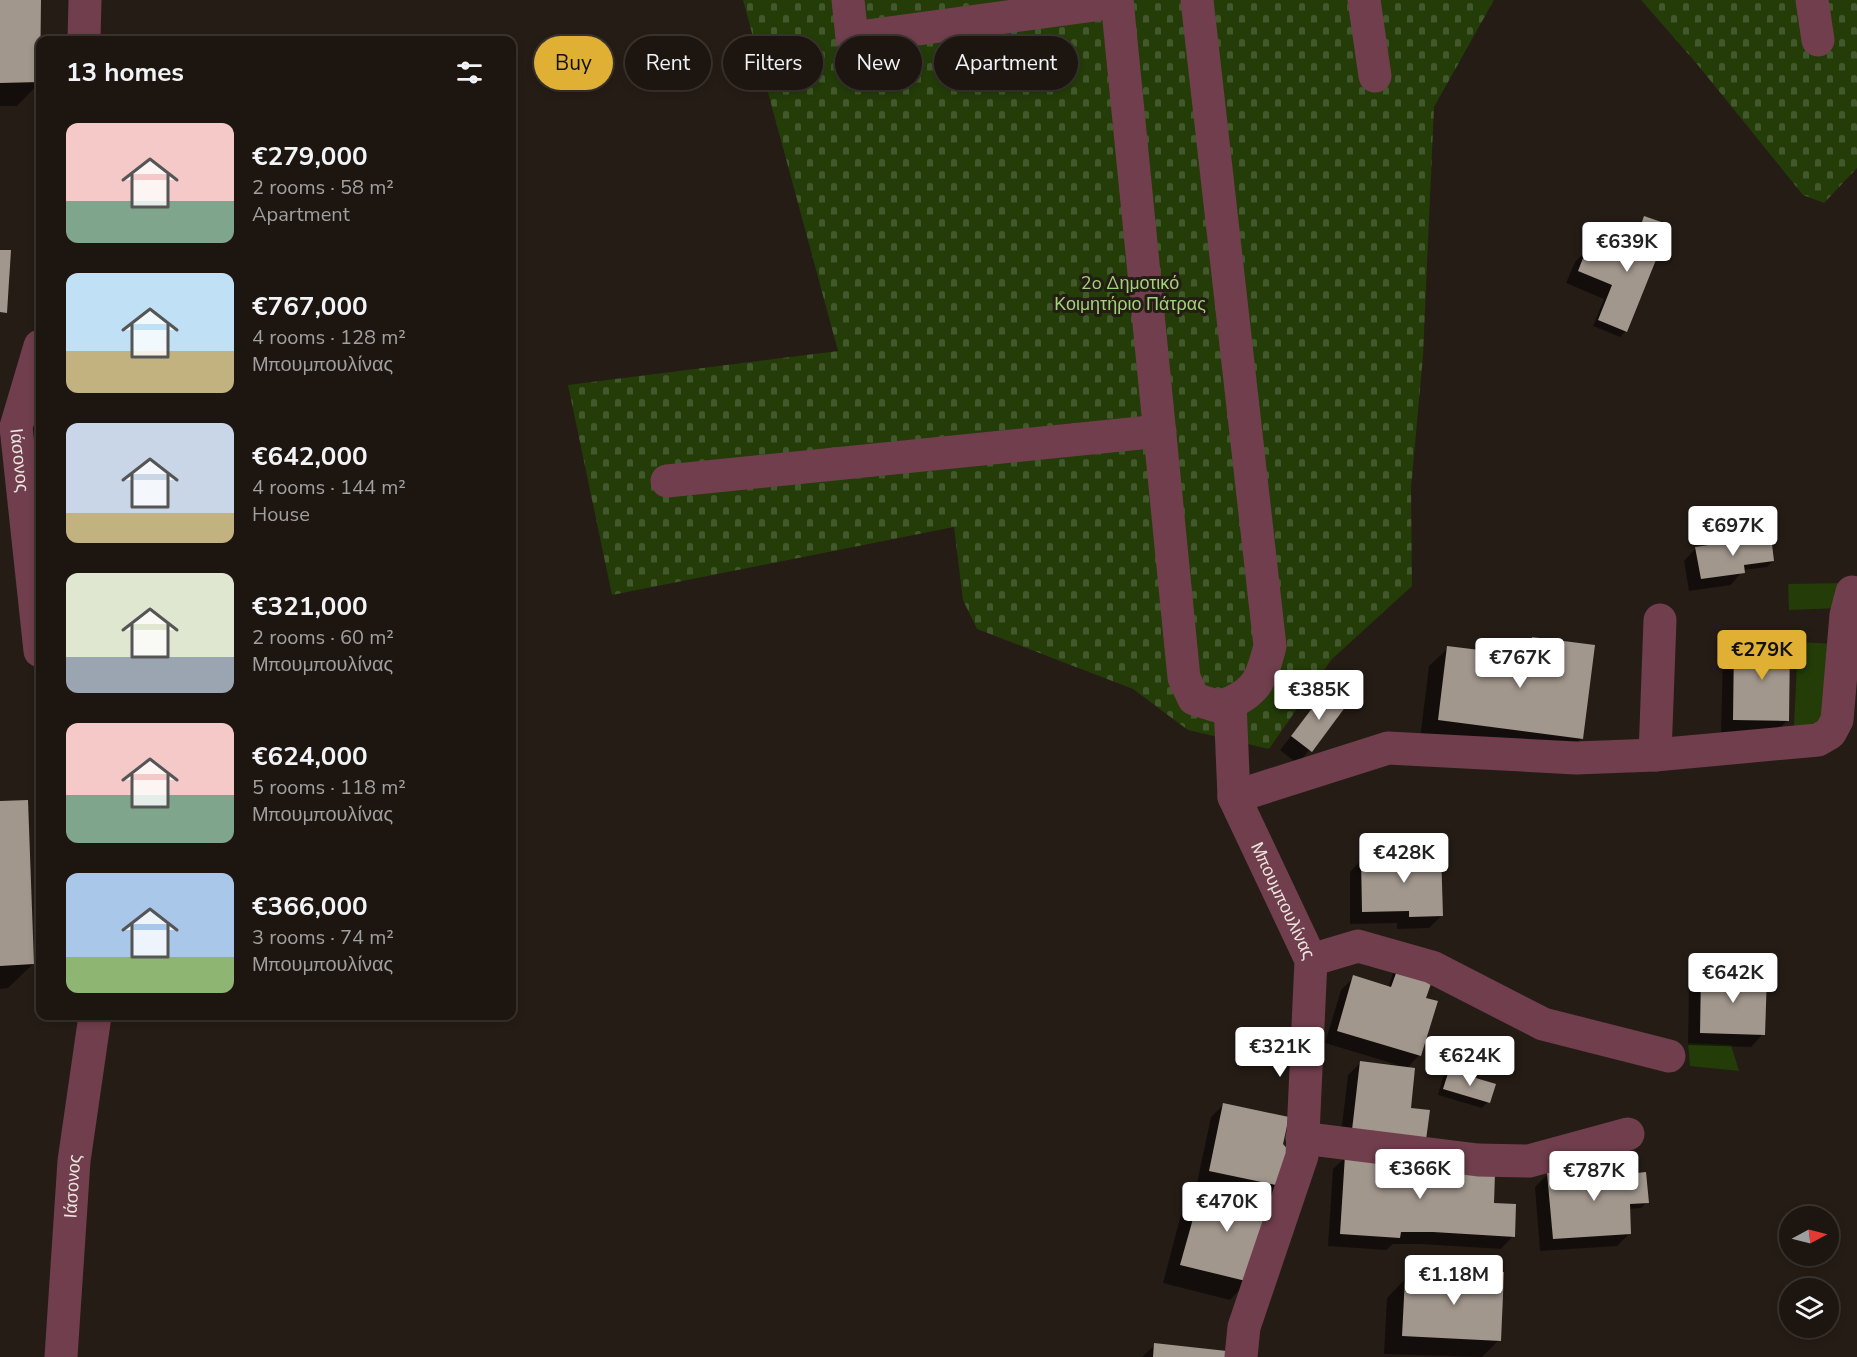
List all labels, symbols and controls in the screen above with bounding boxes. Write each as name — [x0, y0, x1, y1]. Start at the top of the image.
chip: Buy — [534, 36, 613, 90]
chip: Rent — [625, 36, 711, 90]
chip: Filters — [723, 36, 823, 90]
chip: New — [835, 36, 922, 90]
chip: Apartment — [934, 36, 1078, 90]
text: 13 homes — [66, 55, 184, 90]
icon: filters — [453, 56, 486, 89]
text: €279,000 — [252, 139, 368, 174]
icon: home — [114, 147, 186, 219]
text: 2 rooms · 58 m² — [252, 174, 394, 201]
text: Apartment — [252, 201, 350, 228]
pin: €639K — [1585, 222, 1669, 273]
text: €639K — [1596, 228, 1658, 255]
park label: 2o Δημοτικό Κοιμητήριο Πάτρας — [1054, 271, 1206, 316]
text: €767,000 — [252, 289, 368, 324]
icon: home — [114, 297, 186, 369]
text: 4 rooms · 128 m² — [252, 324, 406, 351]
text: Μπουμπουλίνας — [252, 351, 393, 378]
street label: Ιάσονος — [4, 427, 35, 494]
text: €642,000 — [252, 439, 368, 474]
icon: home — [114, 447, 186, 519]
text: 4 rooms · 144 m² — [252, 474, 406, 501]
text: House — [252, 501, 310, 528]
pin: €697K — [1691, 506, 1775, 557]
text: €697K — [1702, 512, 1764, 539]
text: €321,000 — [252, 589, 368, 624]
icon: home — [114, 597, 186, 669]
text: 2 rooms · 60 m² — [252, 624, 394, 651]
pin: €279K — [1720, 630, 1804, 681]
text: €279K — [1731, 636, 1793, 663]
pin: €767K — [1478, 638, 1562, 689]
text: €767K — [1489, 644, 1551, 671]
text: Μπουμπουλίνας — [252, 651, 393, 678]
pin: €385K — [1277, 670, 1361, 721]
text: €385K — [1288, 676, 1350, 703]
text: €624,000 — [252, 739, 368, 774]
icon: home — [114, 747, 186, 819]
text: 5 rooms · 118 m² — [252, 774, 406, 801]
text: Μπουμπουλίνας — [252, 801, 393, 828]
pin: €428K — [1362, 833, 1446, 884]
street label: Μπουμπουλίνας — [1245, 838, 1321, 963]
text: €428K — [1373, 839, 1435, 866]
text: €366,000 — [252, 889, 368, 924]
icon: home — [114, 897, 186, 969]
text: 3 rooms · 74 m² — [252, 924, 394, 951]
text: Μπουμπουλίνας — [252, 951, 393, 978]
pin: €642K — [1691, 953, 1775, 1004]
text: €642K — [1702, 959, 1764, 986]
pin: €321K — [1238, 1027, 1322, 1078]
text: €321K — [1249, 1033, 1311, 1060]
pin: €624K — [1428, 1036, 1512, 1087]
text: €624K — [1439, 1042, 1501, 1069]
pin: €366K — [1378, 1149, 1462, 1200]
pin: €787K — [1552, 1151, 1636, 1202]
street label: Ιάσονος — [58, 1152, 87, 1219]
text: €366K — [1389, 1155, 1451, 1182]
text: €787K — [1563, 1157, 1625, 1184]
pin: €470K — [1185, 1182, 1269, 1233]
text: €470K — [1196, 1188, 1258, 1215]
north arrow — [1779, 1206, 1839, 1266]
map controls — [1779, 1206, 1839, 1338]
pin: €1.18M — [1405, 1255, 1503, 1306]
text: €1.18M — [1419, 1261, 1489, 1288]
button: layers — [1779, 1278, 1839, 1338]

